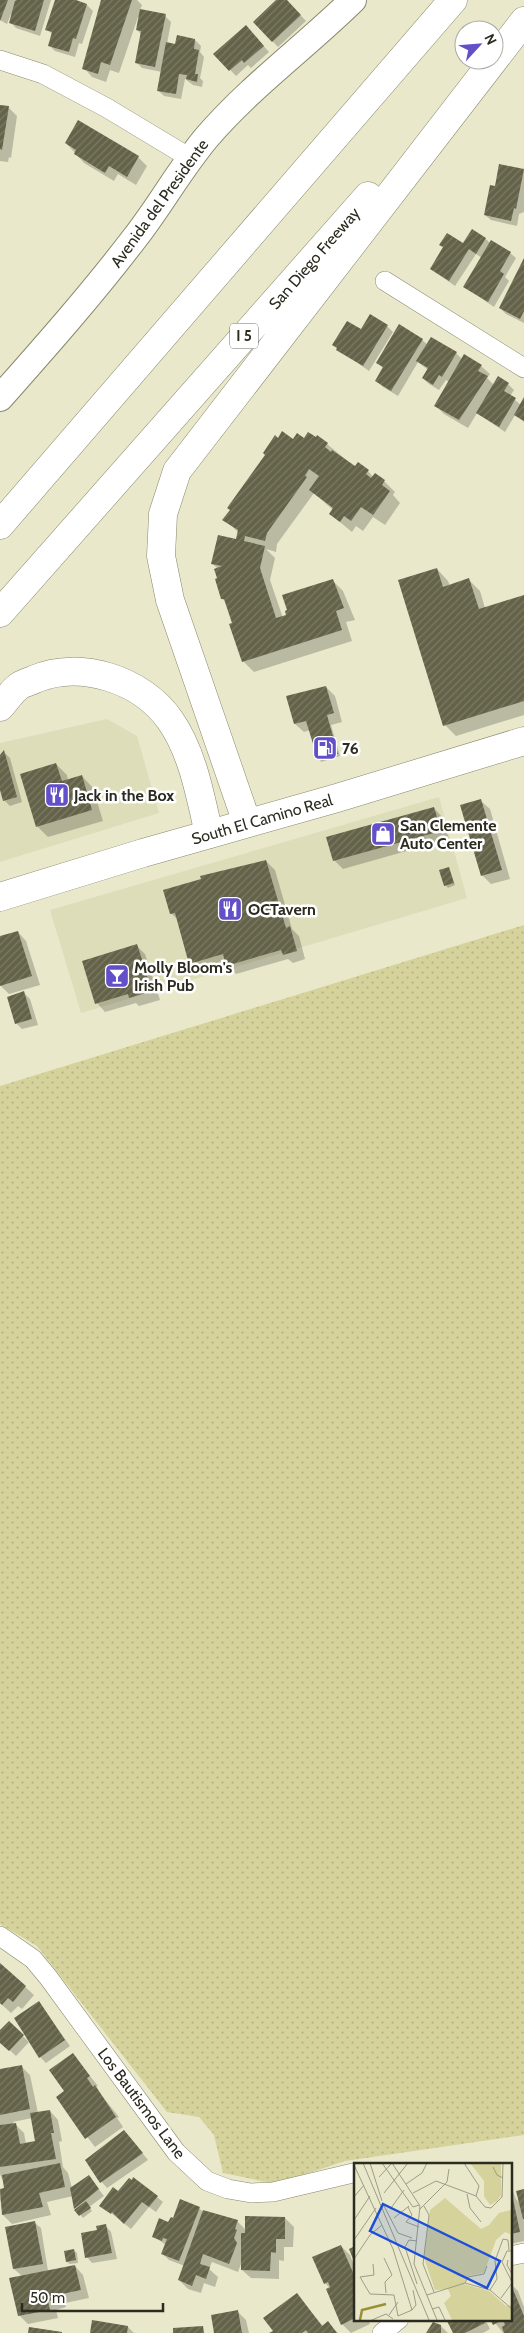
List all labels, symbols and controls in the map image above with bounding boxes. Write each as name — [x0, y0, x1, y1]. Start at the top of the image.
north arrow — [454, 20, 504, 70]
text: N — [480, 31, 501, 48]
street label: Avenida del Presidente — [107, 136, 212, 271]
street label: San Diego Freeway — [265, 203, 364, 313]
road number: I 5 — [230, 324, 258, 348]
fuel station icon: 76 — [312, 735, 338, 761]
place label: 76 — [342, 739, 359, 758]
restaurant icon: Jack in the Box — [44, 782, 70, 808]
place label: Jack in the Box — [73, 786, 174, 805]
street label: South El Camino Real — [189, 790, 335, 849]
place label: San Clemente Auto Center — [400, 816, 496, 853]
shop icon: San Clemente Auto Center — [370, 821, 396, 847]
restaurant icon: OCTavern — [217, 896, 243, 922]
place label: OCTavern — [248, 900, 316, 919]
place label: Molly Bloom's Irish Pub — [134, 958, 232, 995]
bar icon: Molly Bloom's Irish Pub — [104, 963, 130, 989]
street label: Los Bautismos Lane — [94, 2044, 189, 2162]
inset map — [354, 2163, 512, 2320]
scale bar — [22, 2280, 164, 2312]
text: 50 m — [30, 2289, 65, 2307]

